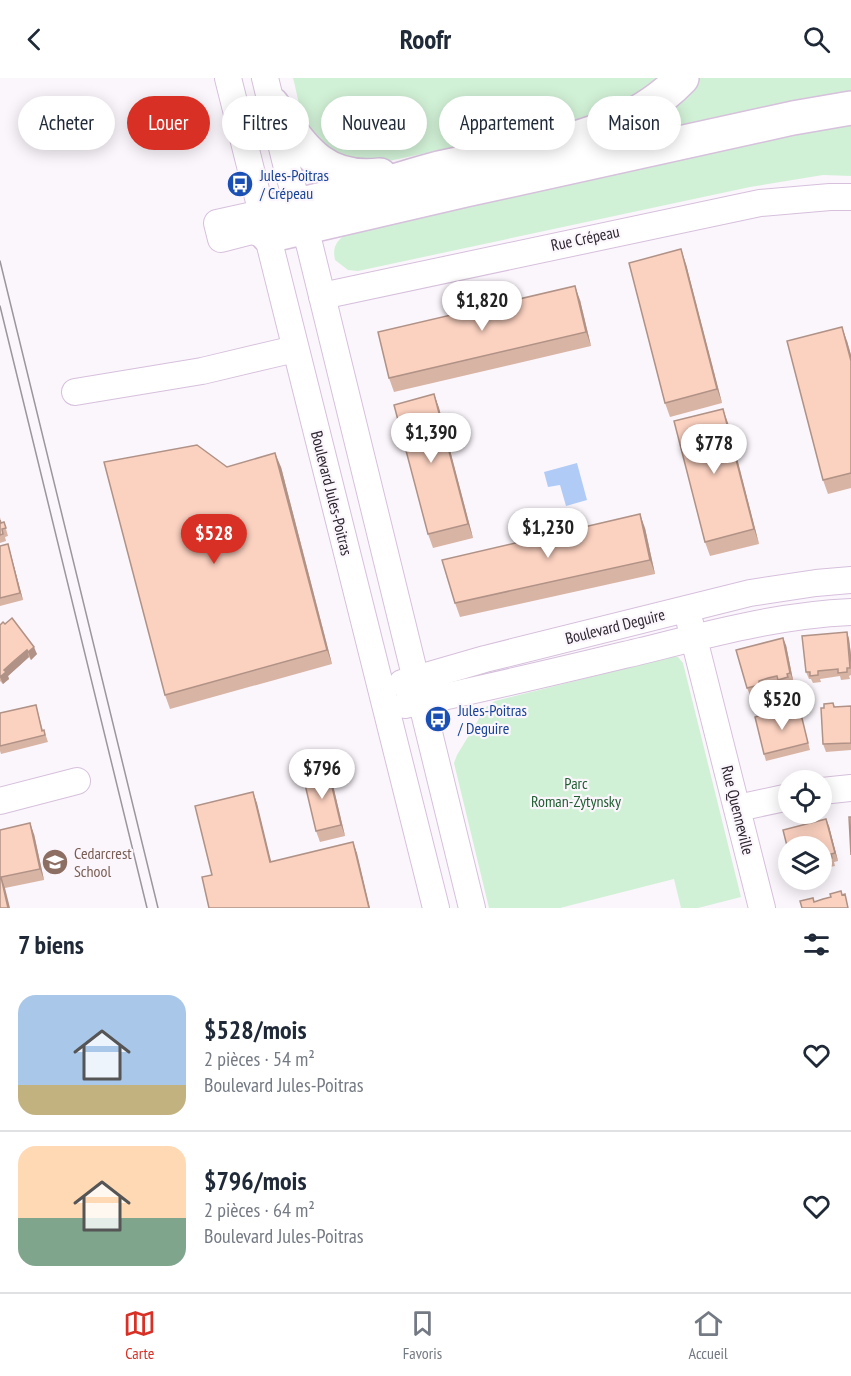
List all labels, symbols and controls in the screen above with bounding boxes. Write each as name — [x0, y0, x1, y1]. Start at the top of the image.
text: Roofr — [400, 22, 451, 56]
icon: back — [18, 23, 51, 56]
icon: search — [800, 23, 833, 56]
chip: Acheter — [18, 96, 115, 150]
chip: Louer — [127, 96, 210, 150]
chip: Filtres — [222, 96, 309, 150]
chip: Nouveau — [321, 96, 427, 150]
chip: Appartement — [439, 96, 575, 150]
chip: Maison — [587, 96, 681, 150]
place label: Jules-Poitras / Crépeau — [259, 165, 329, 203]
bus stop icon: Jules-Poitras / Crépeau — [225, 169, 255, 199]
street label: Rue Crépeau — [549, 221, 621, 255]
pin: $1,820 — [433, 281, 531, 332]
text: $1,820 — [456, 287, 508, 313]
pin: $1,390 — [382, 413, 480, 464]
text: $1,390 — [405, 419, 457, 445]
pin: $778 — [678, 424, 750, 475]
street label: Boulevard Jules-Poitras — [307, 429, 357, 557]
text: $778 — [695, 430, 733, 456]
pin: $1,230 — [499, 508, 597, 559]
pin: $528 — [178, 514, 250, 565]
text: $1,230 — [522, 514, 574, 540]
text: $528 — [195, 520, 233, 546]
street label: Boulevard Deguire — [563, 604, 667, 648]
pin: $520 — [746, 680, 818, 731]
text: $520 — [763, 686, 801, 712]
place label: Jules-Poitras / Deguire — [457, 700, 527, 738]
bus stop icon: Jules-Poitras / Deguire — [423, 704, 453, 734]
pin: $796 — [286, 749, 358, 800]
text: $796 — [303, 755, 341, 781]
street label: Rue Quenneville — [717, 763, 759, 857]
map controls — [778, 770, 832, 890]
button: locate — [778, 770, 832, 824]
park label: Parc Roman-Zytynsky — [531, 773, 621, 811]
button: layers — [778, 836, 832, 890]
place label: Cedarcrest School — [74, 843, 132, 881]
school or university icon: Cedarcrest School — [40, 847, 70, 877]
text: 7 biens — [18, 928, 84, 961]
icon: filters — [800, 928, 833, 961]
text: $528/mois — [204, 1013, 307, 1046]
icon: home — [66, 1019, 138, 1091]
icon: heart — [800, 1039, 833, 1072]
text: 2 pièces · 54 m² — [204, 1046, 315, 1072]
text: Boulevard Jules-Poitras — [204, 1072, 364, 1098]
text: $796/mois — [204, 1164, 307, 1197]
icon: home — [66, 1170, 138, 1242]
icon: heart — [800, 1190, 833, 1223]
text: 2 pièces · 64 m² — [204, 1197, 315, 1223]
text: Boulevard Jules-Poitras — [204, 1223, 364, 1249]
tab: Carte — [123, 1307, 156, 1363]
tab: Favoris — [403, 1307, 442, 1363]
tab: Accueil — [689, 1307, 728, 1363]

